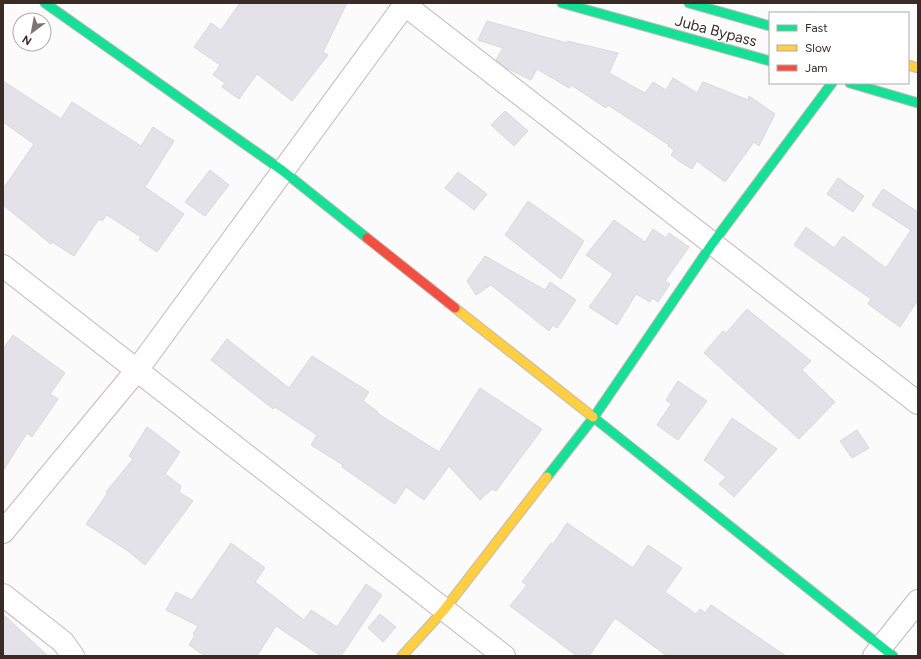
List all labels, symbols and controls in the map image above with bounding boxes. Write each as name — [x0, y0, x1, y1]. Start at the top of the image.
street label: Juba Bypass — [673, 11, 759, 51]
north arrow — [12, 12, 52, 52]
legend — [769, 12, 909, 84]
text: Fast — [805, 21, 828, 35]
text: N — [20, 32, 34, 48]
text: Slow — [805, 41, 832, 55]
text: Jam — [805, 61, 828, 75]

